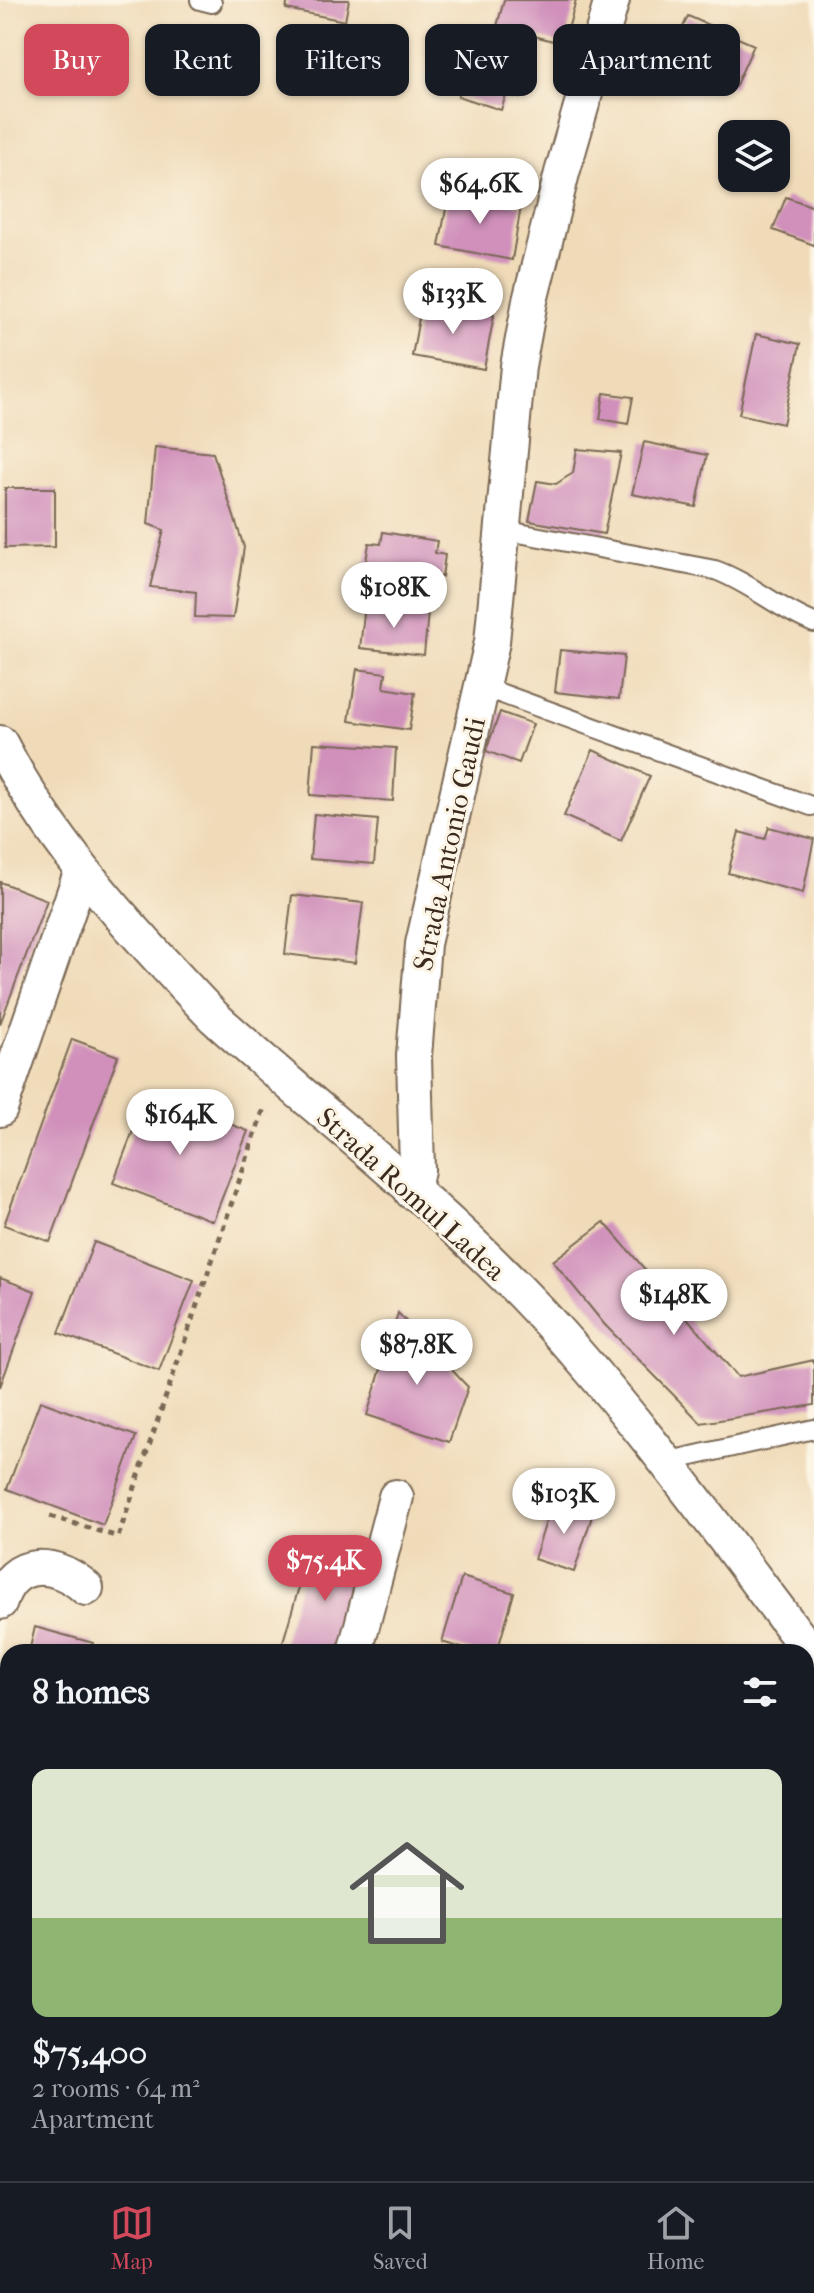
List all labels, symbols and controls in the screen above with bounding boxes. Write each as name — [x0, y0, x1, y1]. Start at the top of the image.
chip: Buy — [24, 24, 129, 96]
chip: Rent — [145, 24, 260, 96]
chip: Filters — [276, 24, 409, 96]
chip: New — [425, 24, 537, 96]
chip: Apartment — [553, 24, 740, 96]
map controls — [718, 120, 790, 192]
button: layers — [718, 120, 790, 192]
pin: $64.6K — [415, 158, 545, 226]
text: $64.6K — [439, 168, 521, 199]
pin: $133K — [397, 268, 509, 336]
text: $133K — [421, 278, 485, 309]
pin: $108K — [338, 562, 450, 630]
text: $108K — [359, 572, 429, 603]
street label: Strada Antonio Gaudi — [406, 714, 492, 974]
pin: $164K — [124, 1089, 236, 1157]
text: $164K — [144, 1099, 216, 1130]
street label: Strada Romul Ladea — [310, 1101, 513, 1288]
pin: $148K — [618, 1269, 730, 1337]
text: $148K — [639, 1279, 709, 1310]
pin: $87.8K — [352, 1319, 482, 1387]
text: $87.8K — [379, 1329, 455, 1360]
pin: $103K — [508, 1468, 620, 1536]
text: $103K — [530, 1478, 598, 1509]
pin: $75.4K — [260, 1535, 390, 1603]
text: $75.4K — [286, 1545, 364, 1576]
icon: filters — [738, 1670, 782, 1714]
text: 8 homes — [32, 1672, 150, 1712]
icon: home — [335, 1821, 479, 1965]
text: $75,400 — [32, 2033, 147, 2073]
text: 2 rooms · 64 m² — [32, 2073, 200, 2104]
text: Apartment — [32, 2104, 154, 2135]
tab: Map — [110, 2201, 154, 2275]
tab: Saved — [373, 2201, 428, 2275]
tab: Home — [647, 2201, 704, 2275]

